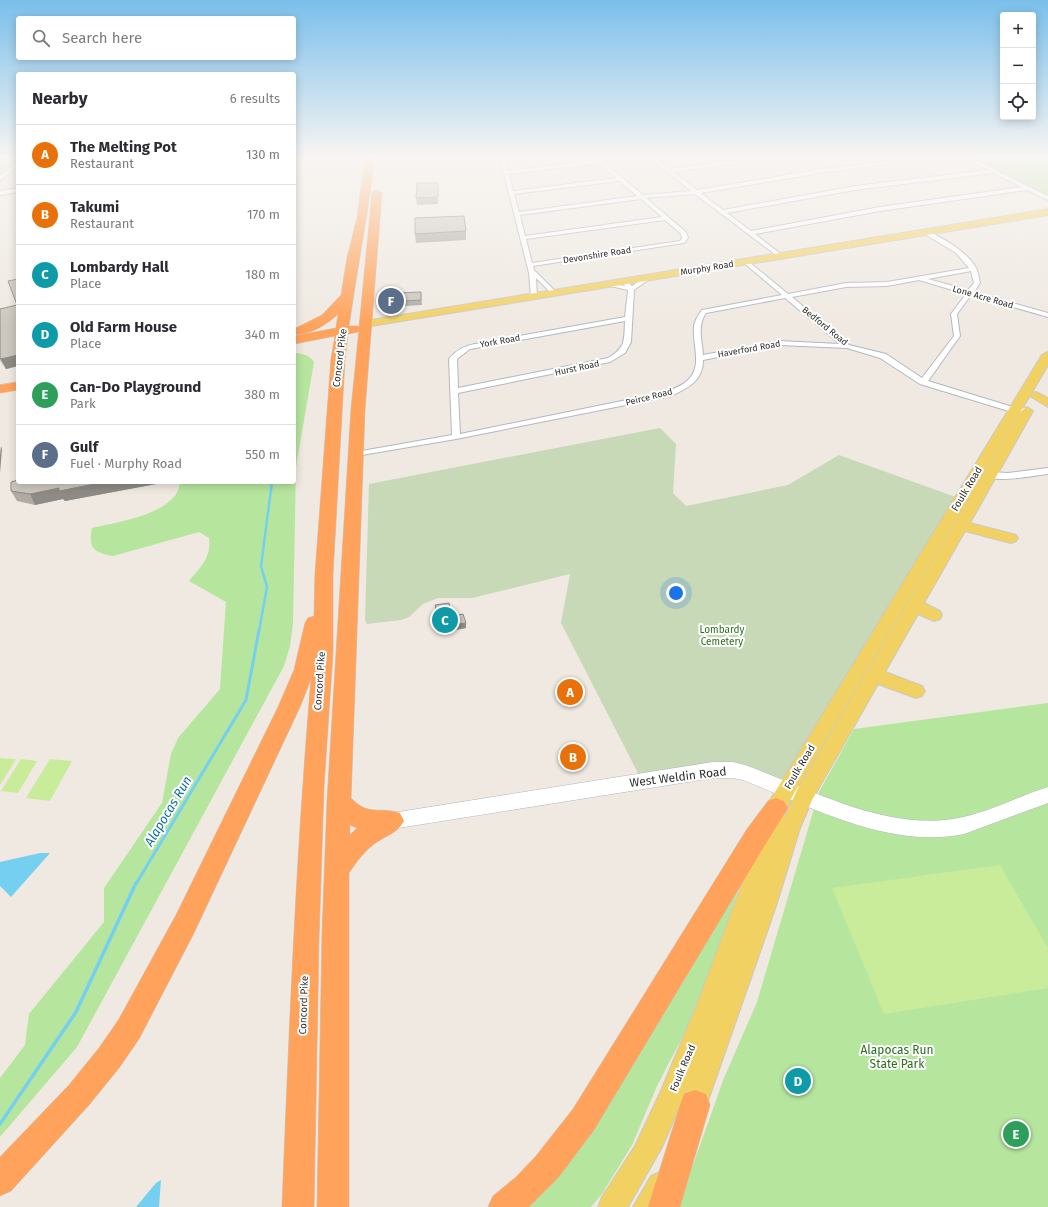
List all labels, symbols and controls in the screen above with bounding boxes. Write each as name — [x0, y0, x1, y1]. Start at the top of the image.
map controls — [1000, 12, 1036, 120]
button: + — [1000, 12, 1036, 48]
search box — [16, 16, 296, 60]
icon: search — [30, 27, 52, 49]
text: Search here — [62, 29, 142, 47]
button: − — [1000, 48, 1036, 84]
button: locate — [1000, 84, 1036, 120]
text: Nearby — [32, 88, 87, 109]
text: 6 results — [230, 91, 280, 106]
text: The Melting Pot — [70, 138, 177, 156]
text: A — [41, 147, 49, 162]
text: 130 m — [246, 147, 280, 162]
text: Restaurant — [70, 156, 134, 171]
text: Takumi — [70, 198, 119, 216]
text: B — [41, 207, 49, 222]
text: 170 m — [247, 207, 280, 222]
text: Restaurant — [70, 216, 134, 231]
street label: Devonshire Road — [562, 245, 632, 265]
text: Lombardy Hall — [70, 258, 169, 276]
street label: Murphy Road — [680, 259, 734, 277]
text: C — [41, 267, 49, 282]
text: 180 m — [245, 267, 280, 282]
text: Place — [70, 276, 101, 291]
street label: Lone Acre Road — [951, 284, 1015, 310]
pin: F — [378, 286, 404, 316]
street label: Bedford Road — [800, 305, 850, 347]
text: Old Farm House — [70, 318, 177, 336]
text: D — [41, 327, 49, 342]
text: 340 m — [245, 327, 280, 342]
street label: Concord Pike — [330, 328, 350, 388]
street label: York Road — [479, 333, 521, 349]
text: Place — [70, 336, 101, 351]
street label: Haverford Road — [717, 339, 781, 359]
street label: Hurst Road — [554, 358, 600, 378]
text: Can-Do Playground — [70, 378, 201, 396]
street label: Peirce Road — [625, 386, 673, 408]
text: E — [42, 387, 48, 402]
text: 380 m — [245, 387, 280, 402]
text: Park — [70, 396, 96, 411]
text: Gulf — [70, 438, 98, 456]
text: F — [42, 447, 48, 462]
text: 550 m — [245, 447, 280, 462]
text: Fuel · Murphy Road — [70, 456, 182, 471]
street label: Foulk Road — [949, 464, 985, 514]
your location — [666, 583, 686, 603]
pin: C — [432, 605, 458, 635]
park label: Lombardy Cemetery — [700, 624, 745, 648]
street label: Concord Pike — [312, 651, 328, 711]
pin: A — [557, 677, 583, 707]
pin: B — [560, 742, 586, 772]
street label: Foulk Road — [782, 742, 818, 792]
street label: West Weldin Road — [629, 764, 727, 790]
water label: Alapocas Run — [141, 773, 195, 850]
street label: Concord Pike — [297, 975, 311, 1035]
street label: Foulk Road — [668, 1043, 698, 1093]
park label: Alapocas Run State Park — [860, 1043, 934, 1071]
pin: D — [785, 1066, 811, 1096]
pin: E — [1003, 1119, 1029, 1149]

